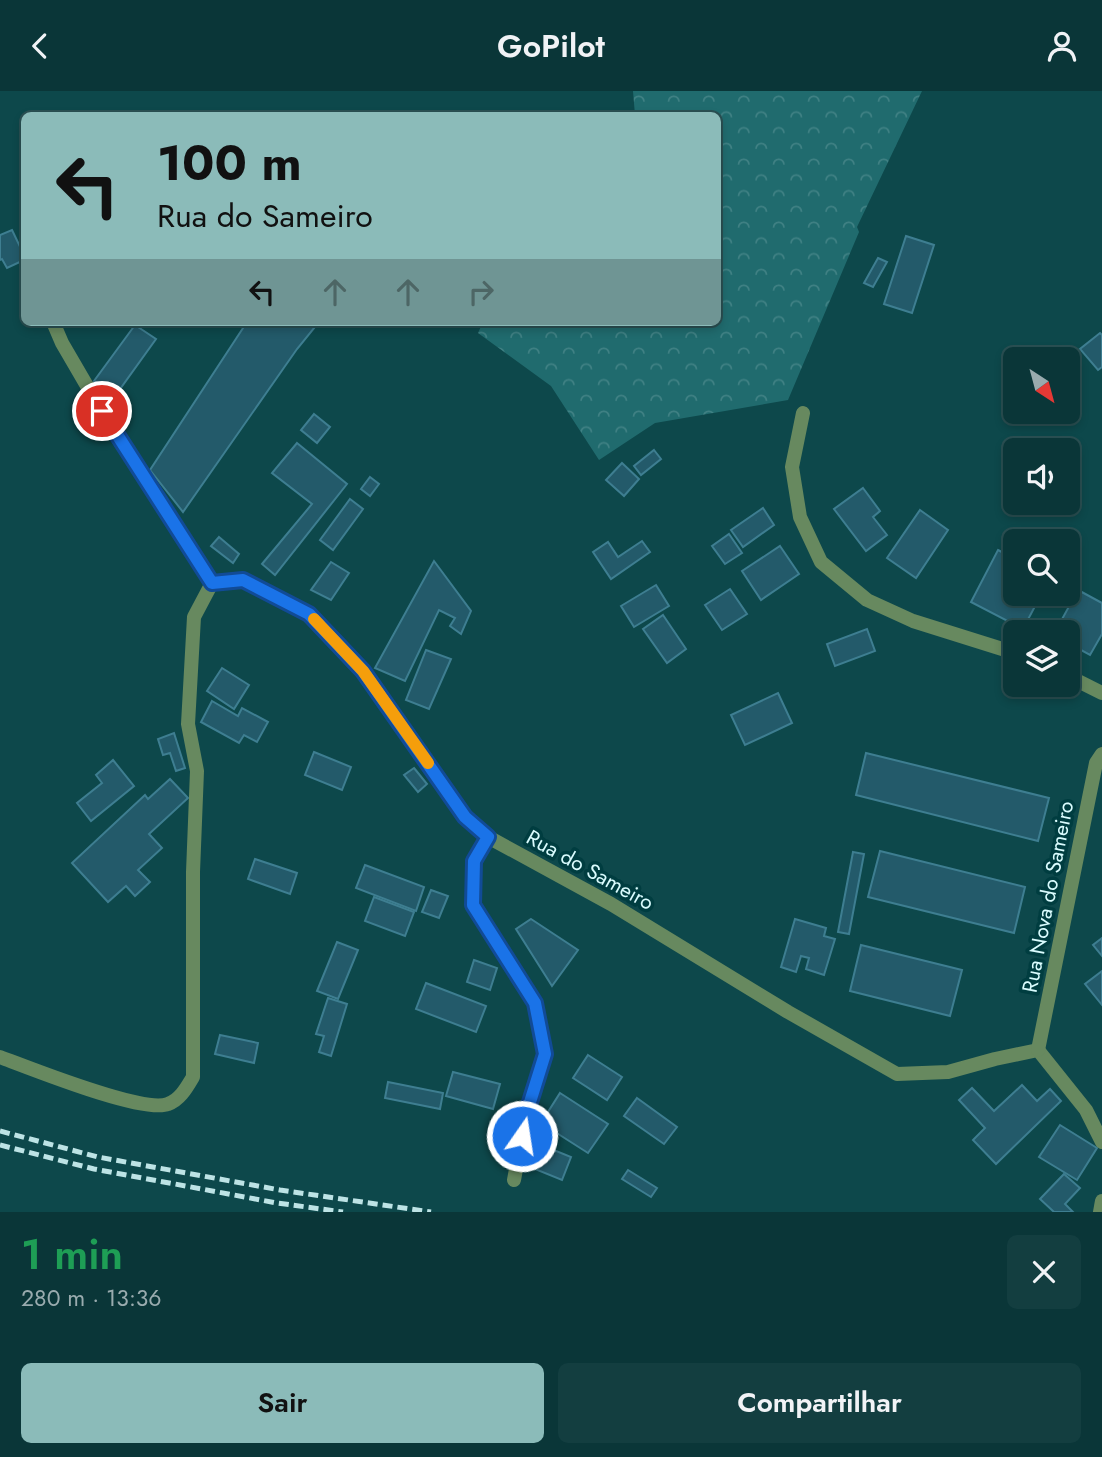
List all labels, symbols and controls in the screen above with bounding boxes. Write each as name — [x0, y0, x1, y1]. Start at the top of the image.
text: GoPilot — [497, 23, 605, 69]
icon: back — [21, 27, 59, 65]
icon: person — [1043, 27, 1081, 65]
text: 100 m — [157, 128, 302, 198]
icon: left — [42, 140, 133, 231]
text: Rua do Sameiro — [157, 193, 373, 239]
icon: left — [243, 273, 281, 311]
icon: ahead — [316, 273, 354, 311]
icon: ahead — [389, 273, 427, 311]
icon: right — [462, 273, 500, 311]
north arrow — [1003, 347, 1080, 423]
map controls — [1003, 347, 1080, 697]
pin — [72, 381, 132, 441]
icon: arrive — [83, 392, 121, 430]
button: sound — [1003, 438, 1080, 515]
button: search — [1003, 529, 1080, 606]
button: layers — [1003, 620, 1080, 697]
street label: Rua Nova do Sameiro — [1015, 799, 1081, 995]
street label: Rua do Sameiro — [521, 823, 659, 917]
position arrow — [485, 1099, 559, 1173]
text: 1 min — [21, 1224, 123, 1285]
button: close — [1007, 1235, 1081, 1309]
text: 280 m · 13:36 — [21, 1281, 162, 1315]
button: Sair — [21, 1363, 544, 1443]
button: Compartilhar — [558, 1363, 1081, 1443]

